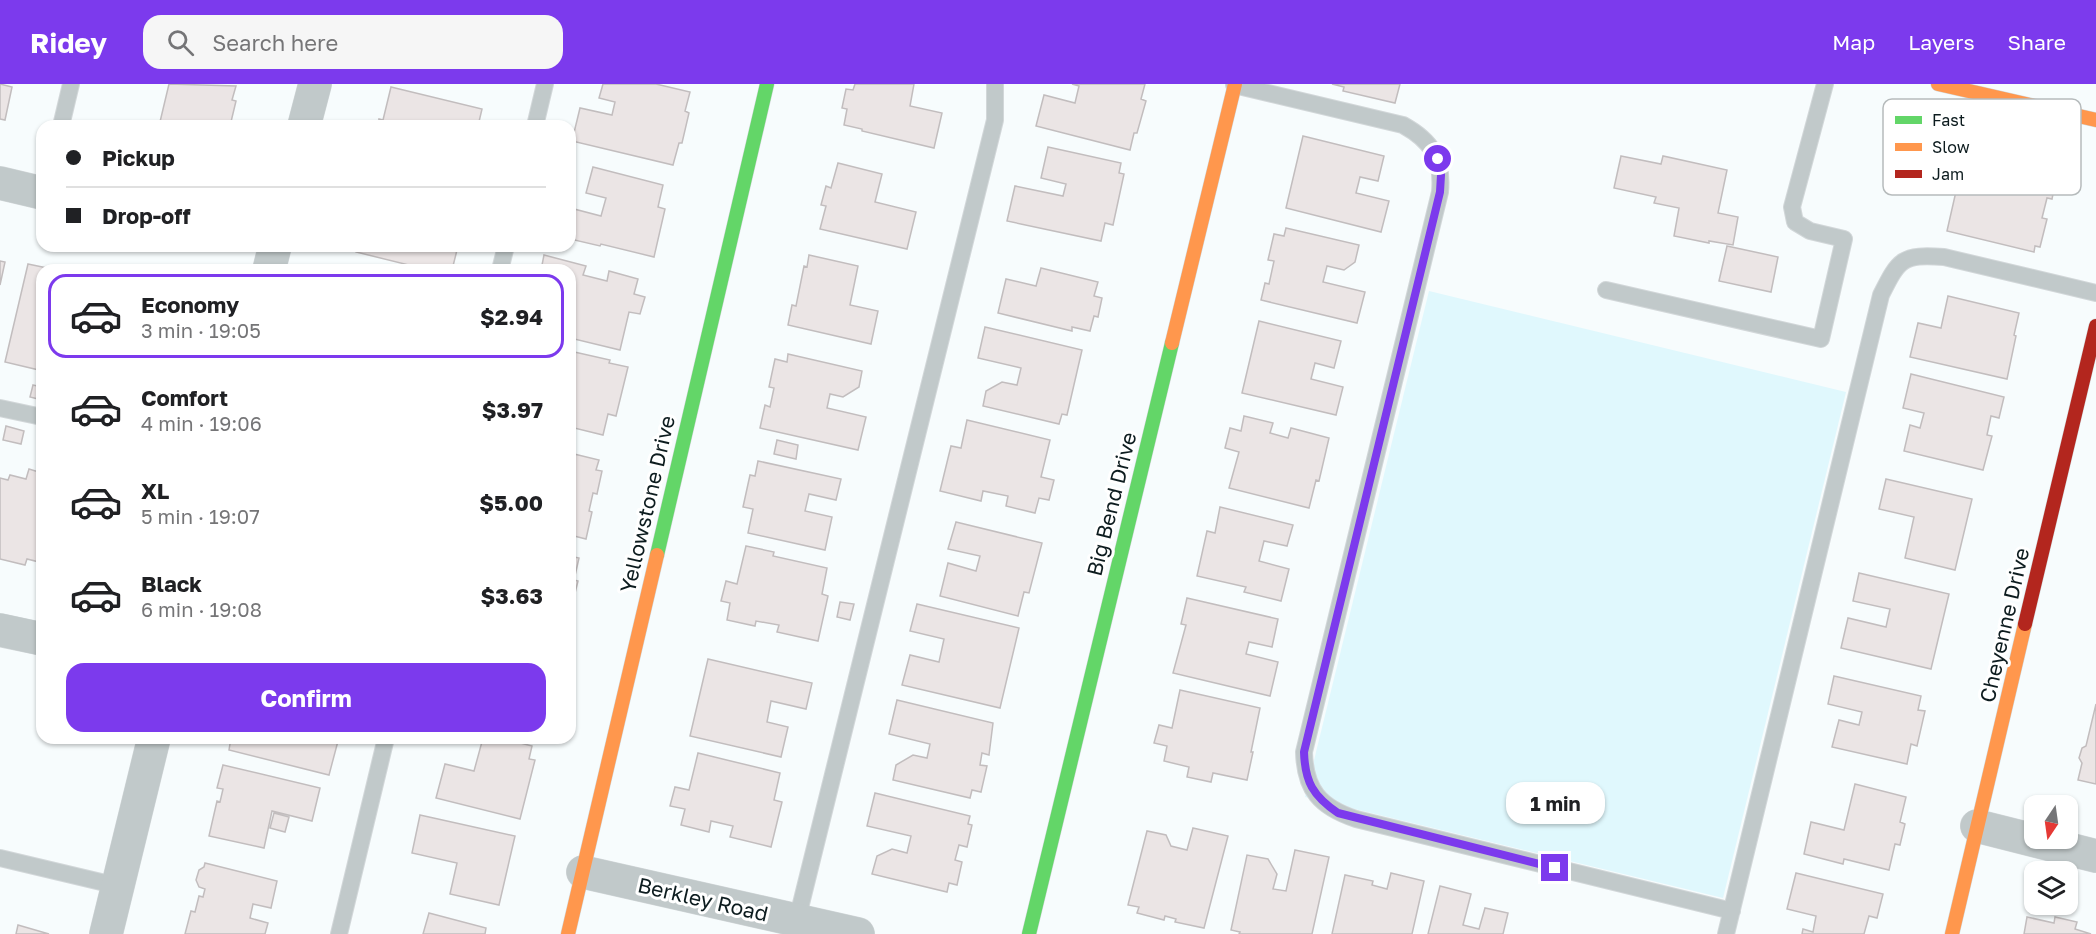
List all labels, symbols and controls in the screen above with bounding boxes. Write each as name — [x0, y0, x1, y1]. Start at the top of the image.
search box — [143, 15, 563, 69]
text: Ridey — [30, 26, 107, 59]
icon: search — [164, 26, 197, 59]
text: Search here — [212, 29, 338, 56]
text: Map — [1832, 29, 1875, 55]
text: Layers — [1908, 29, 1975, 55]
text: Share — [2008, 29, 2066, 55]
legend — [1883, 99, 2081, 195]
text: Fast — [1932, 110, 1965, 130]
text: Slow — [1932, 137, 1970, 157]
text: Pickup — [102, 144, 175, 171]
route start — [1424, 145, 1451, 172]
text: Jam — [1932, 164, 1964, 184]
text: Drop-off — [102, 202, 191, 229]
icon: car — [69, 289, 123, 343]
text: Economy — [141, 291, 239, 318]
text: $2.94 — [480, 303, 543, 330]
text: 3 min · 19:05 — [141, 318, 261, 342]
icon: car — [69, 382, 123, 436]
text: Comfort — [141, 384, 228, 411]
text: $3.97 — [482, 396, 543, 423]
text: 4 min · 19:06 — [141, 411, 262, 435]
street label: Yellowstone Drive — [614, 413, 680, 595]
street label: Big Bend Drive — [1081, 429, 1141, 579]
icon: car — [69, 475, 123, 529]
text: XL — [141, 477, 169, 504]
text: $5.00 — [479, 489, 543, 516]
text: 5 min · 19:07 — [141, 504, 260, 528]
street label: Cheyenne Drive — [1974, 545, 2034, 705]
icon: car — [69, 568, 123, 622]
text: Black — [141, 570, 202, 597]
text: $3.63 — [480, 582, 543, 609]
text: 6 min · 19:08 — [141, 597, 262, 621]
button: Confirm — [66, 663, 546, 732]
callout: 1 min — [1506, 781, 1604, 823]
text: 1 min — [1530, 791, 1581, 815]
north arrow — [2024, 795, 2078, 849]
map controls — [2024, 795, 2078, 915]
route end — [1541, 854, 1568, 881]
button: layers — [2024, 861, 2078, 915]
street label: Berkley Road — [635, 871, 771, 927]

